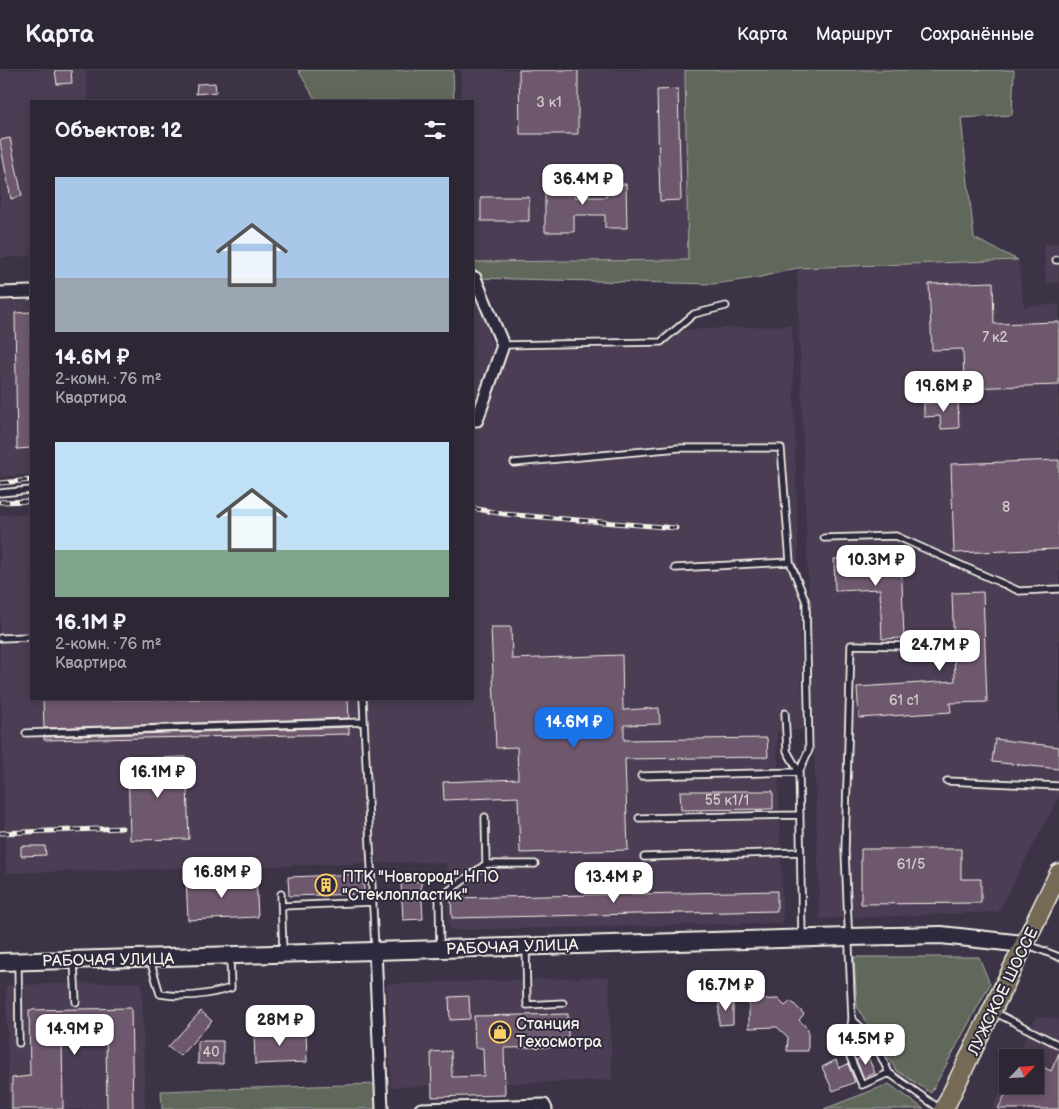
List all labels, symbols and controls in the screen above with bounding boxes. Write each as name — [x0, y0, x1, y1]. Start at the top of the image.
text: Карта — [25, 20, 94, 49]
text: Карта — [737, 24, 788, 45]
text: Маршрут — [816, 24, 892, 45]
text: Сохранённые — [920, 24, 1034, 45]
house number: 3 к1 — [536, 94, 562, 111]
icon: filters — [421, 116, 449, 144]
text: Объектов: 12 — [55, 118, 182, 143]
pin: 36.4M ₽ — [537, 164, 629, 206]
text: 36.4M ₽ — [553, 170, 613, 189]
icon: home — [207, 210, 297, 300]
house number: 7 к2 — [982, 329, 1008, 346]
text: 14.6M ₽ — [55, 345, 130, 370]
text: 2-комн. · 76 m² — [55, 370, 162, 389]
pin: 19.6M ₽ — [898, 370, 990, 413]
text: 19.6M ₽ — [916, 377, 972, 396]
text: Квартира — [55, 389, 127, 408]
icon: home — [207, 475, 297, 565]
house number: 8 — [1002, 499, 1010, 516]
pin: 10.3M ₽ — [830, 544, 922, 587]
text: 10.3M ₽ — [848, 551, 905, 570]
text: 16.1M ₽ — [55, 610, 126, 635]
pin: 24.7M ₽ — [894, 630, 986, 672]
text: 2-комн. · 76 m² — [55, 635, 162, 654]
text: 24.7M ₽ — [911, 636, 969, 655]
text: Квартира — [55, 654, 127, 673]
house number: 61 с1 — [889, 692, 919, 709]
pin: 14.6M ₽ — [528, 706, 620, 749]
text: 14.6M ₽ — [546, 713, 602, 732]
pin: 16.1M ₽ — [112, 756, 204, 799]
text: 16.1M ₽ — [131, 763, 185, 782]
house number: 55 к1/1 — [705, 792, 749, 809]
pin: 16.8M ₽ — [176, 856, 268, 899]
house number: 61/5 — [897, 856, 925, 873]
pin: 13.4M ₽ — [568, 862, 660, 904]
text: 16.8M ₽ — [194, 863, 251, 882]
place label: ПТК "Новгород" НПО "Стеклопластик" — [342, 868, 499, 905]
text: 13.4M ₽ — [586, 868, 642, 887]
building icon: ПТК "Новгород" НПО "Стеклопластик" — [314, 873, 338, 897]
street label: ЛУЖСКОЕ ШОССЕ — [964, 925, 1043, 1060]
street label: РАБОЧАЯ УЛИЦА — [446, 936, 579, 959]
street label: РАБОЧАЯ УЛИЦА — [42, 950, 175, 971]
pin: 16.7M ₽ — [680, 970, 772, 1012]
text: 16.7M ₽ — [698, 976, 754, 995]
pin: 28M ₽ — [245, 1004, 315, 1047]
text: 28M ₽ — [257, 1011, 303, 1030]
pin: 14.9M ₽ — [29, 1014, 121, 1056]
place label: Станция Техосмотра — [516, 1015, 603, 1052]
text: 14.9M ₽ — [47, 1020, 103, 1039]
shop icon: Станция Техосмотра — [488, 1020, 512, 1044]
pin: 14.5M ₽ — [820, 1024, 912, 1066]
text: 14.5M ₽ — [838, 1030, 894, 1049]
house number: 40 — [203, 1044, 219, 1061]
north arrow — [999, 1049, 1044, 1094]
map controls — [999, 1049, 1044, 1094]

